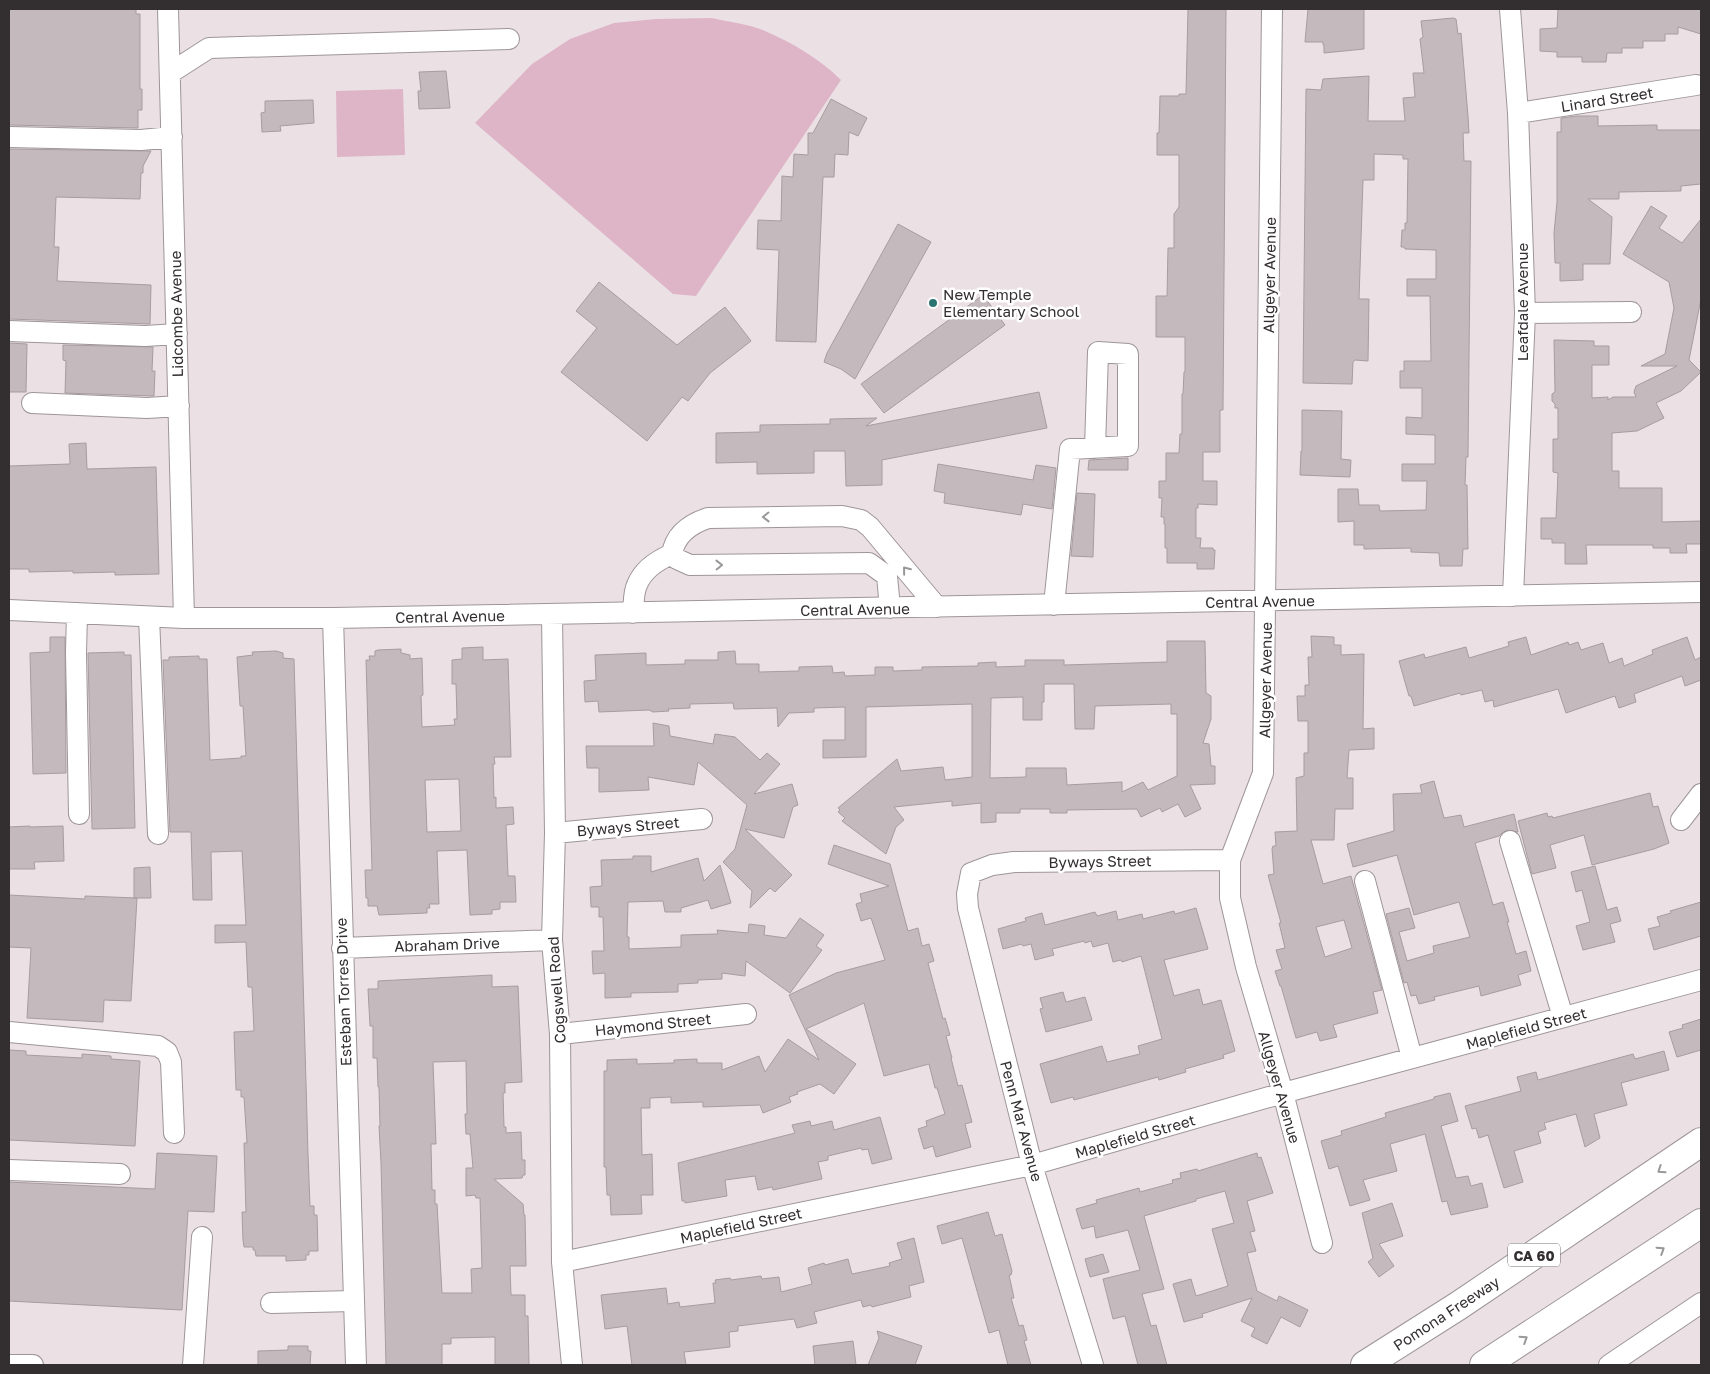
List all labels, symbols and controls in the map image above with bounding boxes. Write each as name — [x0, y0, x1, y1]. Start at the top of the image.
street label: Linard Street — [1559, 83, 1655, 115]
street label: Allgeyer Avenue — [1259, 216, 1279, 333]
street label: Leafdale Avenue — [1513, 242, 1531, 361]
street label: Lidcombe Avenue — [166, 250, 186, 378]
place label: New Temple Elementary School — [943, 285, 1079, 320]
marker: New Temple Elementary School — [927, 297, 939, 309]
one-way arrow — [762, 512, 770, 522]
one-way arrow — [715, 560, 723, 570]
one-way arrow — [903, 567, 911, 576]
street label: Central Avenue — [1205, 591, 1315, 611]
street label: Central Avenue — [800, 599, 910, 619]
street label: Central Avenue — [395, 606, 505, 626]
street label: Allgeyer Avenue — [1255, 621, 1275, 738]
street label: Byways Street — [576, 813, 680, 839]
street label: Byways Street — [1048, 851, 1152, 871]
street label: Esteban Torres Drive — [331, 917, 355, 1067]
street label: Abraham Drive — [394, 933, 500, 955]
street label: Cogswell Road — [543, 936, 569, 1044]
street label: Maplefield Street — [1464, 1003, 1588, 1053]
street label: Haymond Street — [594, 1009, 712, 1039]
street label: Allgeyer Avenue — [1255, 1029, 1305, 1146]
street label: Penn Mar Avenue — [997, 1059, 1047, 1184]
street label: Maplefield Street — [1073, 1110, 1197, 1162]
one-way arrow — [1657, 1164, 1667, 1173]
street label: Maplefield Street — [678, 1203, 804, 1247]
road number: CA 60 — [1508, 1244, 1560, 1266]
one-way arrow — [1655, 1247, 1664, 1256]
street label: Pomona Freeway — [1390, 1272, 1503, 1354]
one-way arrow — [1519, 1335, 1528, 1345]

